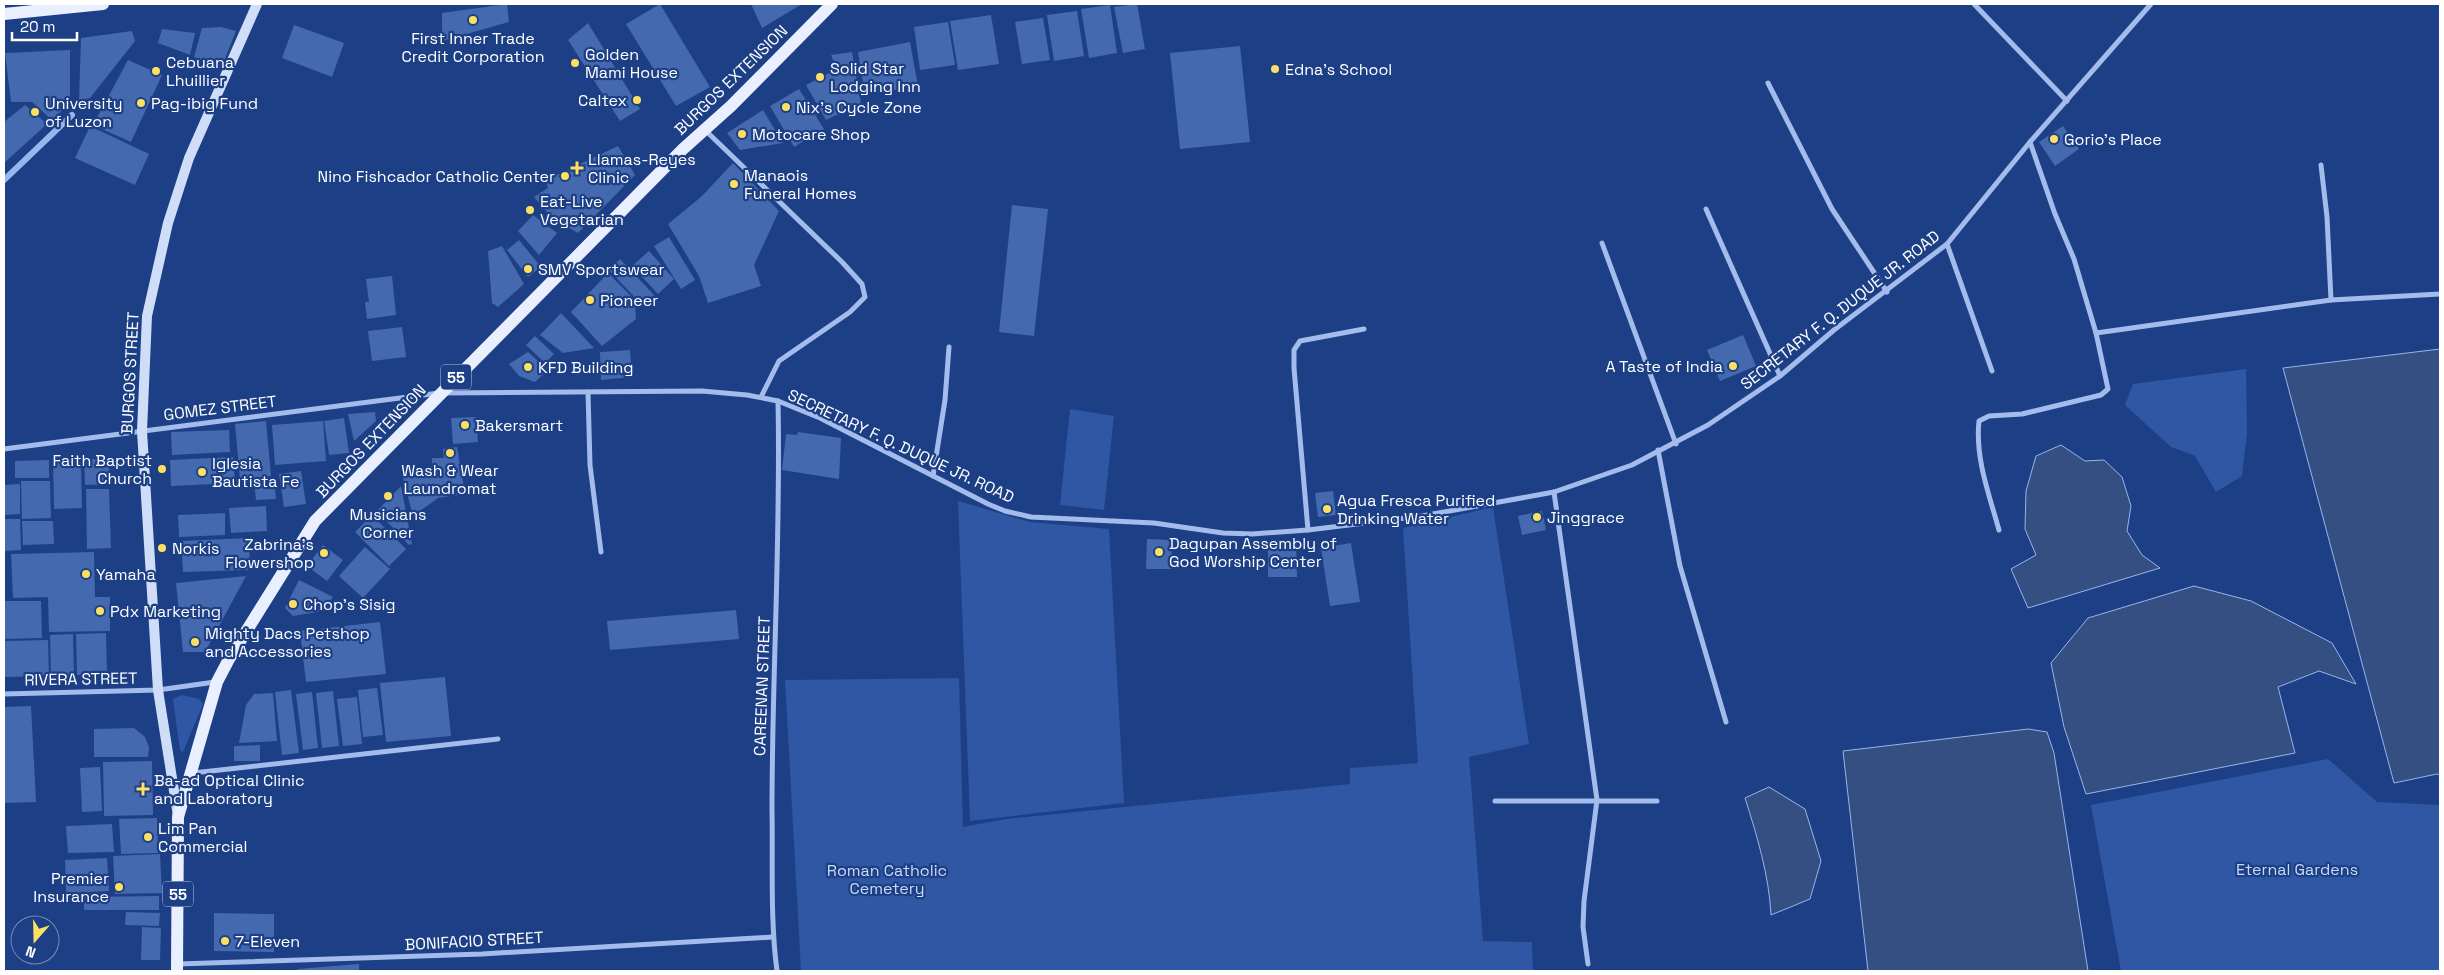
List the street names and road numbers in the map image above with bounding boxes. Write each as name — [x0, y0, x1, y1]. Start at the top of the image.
street label: BURGOS EXTENSION — [670, 20, 792, 140]
street label: SECRETARY F. Q. DUQUE JR. ROAD — [1736, 226, 1944, 394]
street label: BURGOS STREET — [116, 311, 144, 435]
road number: 55 — [441, 364, 471, 390]
street label: BURGOS EXTENSION — [311, 380, 431, 502]
street label: SECRETARY F. Q. DUQUE JR. ROAD — [784, 384, 1018, 508]
street label: GOMEZ STREET — [162, 391, 278, 425]
street label: CAREENAN STREET — [749, 616, 775, 756]
street label: RIVERA STREET — [24, 668, 138, 690]
road number: 55 — [163, 882, 193, 906]
street label: BONIFACIO STREET — [404, 927, 544, 955]

